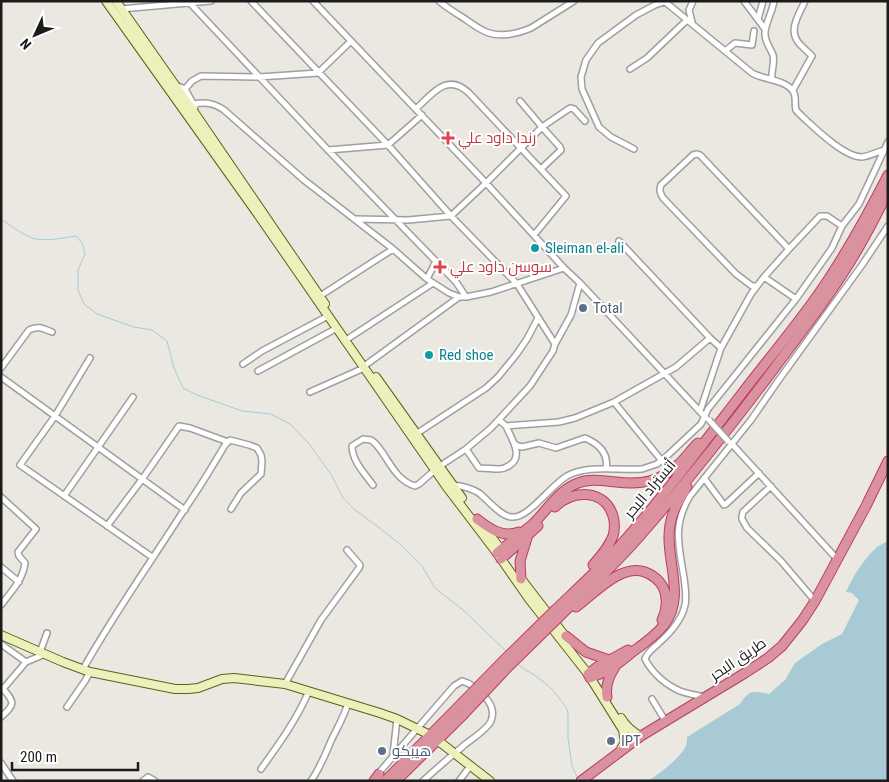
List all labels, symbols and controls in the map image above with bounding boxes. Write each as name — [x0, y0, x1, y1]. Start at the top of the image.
north arrow — [10, 10, 60, 60]
text: N — [17, 35, 34, 53]
place label: رندا داود علي — [458, 129, 536, 150]
marker: رندا داود علي — [442, 132, 454, 144]
place label: Sleiman el-ali — [545, 239, 624, 257]
marker: Sleiman el-ali — [529, 242, 541, 254]
place label: سوسن داود علي — [450, 258, 552, 279]
marker: سوسن داود علي — [434, 261, 446, 273]
place label: Total — [593, 299, 623, 317]
marker: Total — [577, 302, 589, 314]
place label: Red shoe — [439, 346, 494, 364]
marker: Red shoe — [423, 349, 435, 361]
street label: أتستراد البحر — [619, 455, 680, 523]
street label: طريق البحر — [706, 634, 770, 686]
place label: IPT — [621, 732, 641, 750]
marker: IPT — [605, 735, 617, 747]
scale bar — [12, 740, 139, 772]
place label: هيبكو — [392, 742, 431, 760]
marker: هيبكو — [376, 745, 388, 757]
text: 200 m — [20, 748, 57, 766]

